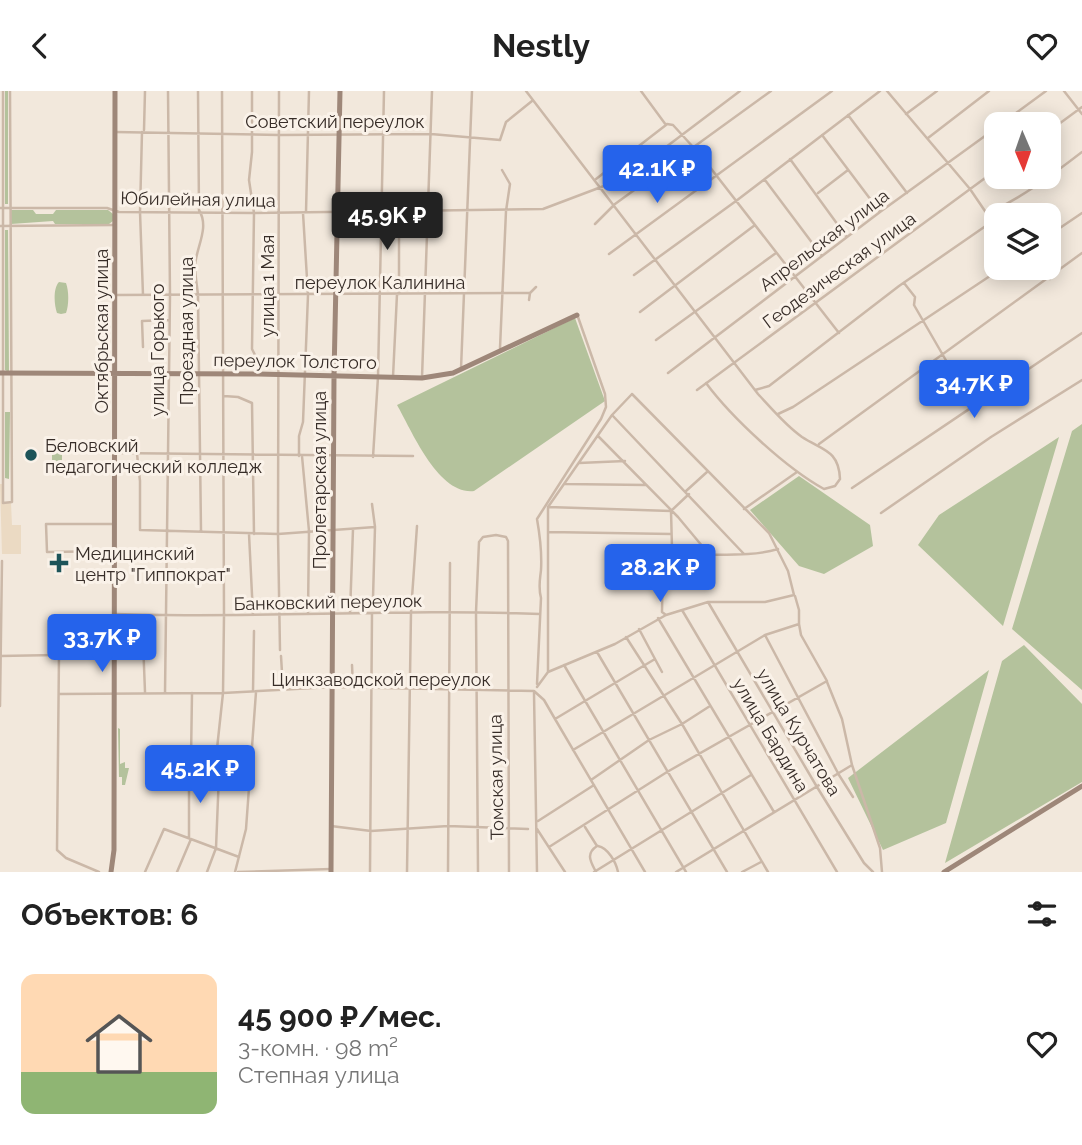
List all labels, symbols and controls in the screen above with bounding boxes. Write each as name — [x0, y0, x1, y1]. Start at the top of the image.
icon: back — [21, 27, 59, 65]
text: Nestly — [492, 27, 590, 64]
icon: heart — [1023, 27, 1061, 65]
street label: Советский переулок — [245, 111, 425, 132]
north arrow — [984, 112, 1060, 189]
map controls — [984, 112, 1061, 280]
pin: 42.1K ₽ — [592, 145, 722, 205]
text: 42.1K ₽ — [619, 154, 695, 181]
street label: Апрельская улица — [755, 185, 893, 295]
street label: Юбилейная улица — [120, 187, 276, 211]
pin: 45.9K ₽ — [322, 193, 452, 252]
text: 45.9K ₽ — [348, 201, 426, 228]
button: layers — [984, 203, 1061, 280]
street label: Геодезическая улица — [758, 207, 920, 333]
street label: улица 1 Мая — [257, 235, 278, 337]
street label: Октябрьская улица — [91, 249, 112, 413]
street label: Проездная улица — [176, 257, 197, 405]
street label: переулок Калинина — [295, 272, 465, 293]
street label: улица Горького — [147, 283, 168, 416]
street label: переулок Толстого — [213, 349, 377, 373]
pin: 34.7K ₽ — [909, 361, 1039, 420]
text: 34.7K ₽ — [935, 369, 1013, 396]
street label: Пролетарская улица — [309, 391, 330, 569]
place label: Беловский педагогический колледж — [45, 435, 262, 477]
marker: Беловский педагогический колледж — [23, 447, 39, 463]
place label: Медицинский центр "Гиппократ" — [75, 543, 231, 585]
pin: 28.2K ₽ — [595, 545, 725, 604]
marker: Медицинский центр "Гиппократ" — [49, 553, 69, 573]
text: 28.2K ₽ — [620, 553, 700, 580]
street label: Банковский переулок — [233, 590, 423, 614]
pin: 33.7K ₽ — [37, 615, 167, 674]
text: 33.7K ₽ — [63, 623, 141, 650]
street label: улица Курчатова — [753, 665, 845, 799]
street label: Цинкзаводской переулок — [271, 669, 491, 690]
street label: улица Бардина — [729, 674, 813, 796]
street label: Томская улица — [484, 714, 508, 840]
pin: 45.2K ₽ — [135, 745, 265, 805]
text: 45.2K ₽ — [161, 754, 239, 781]
icon: filters — [1023, 895, 1061, 933]
text: Объектов: 6 — [21, 897, 198, 932]
text: 45 900 ₽/мес. — [238, 999, 442, 1034]
icon: home — [77, 1002, 161, 1086]
icon: heart — [1023, 1025, 1061, 1063]
text: 3-комн. · 98 m² — [238, 1034, 398, 1061]
text: Степная улица — [238, 1061, 399, 1088]

